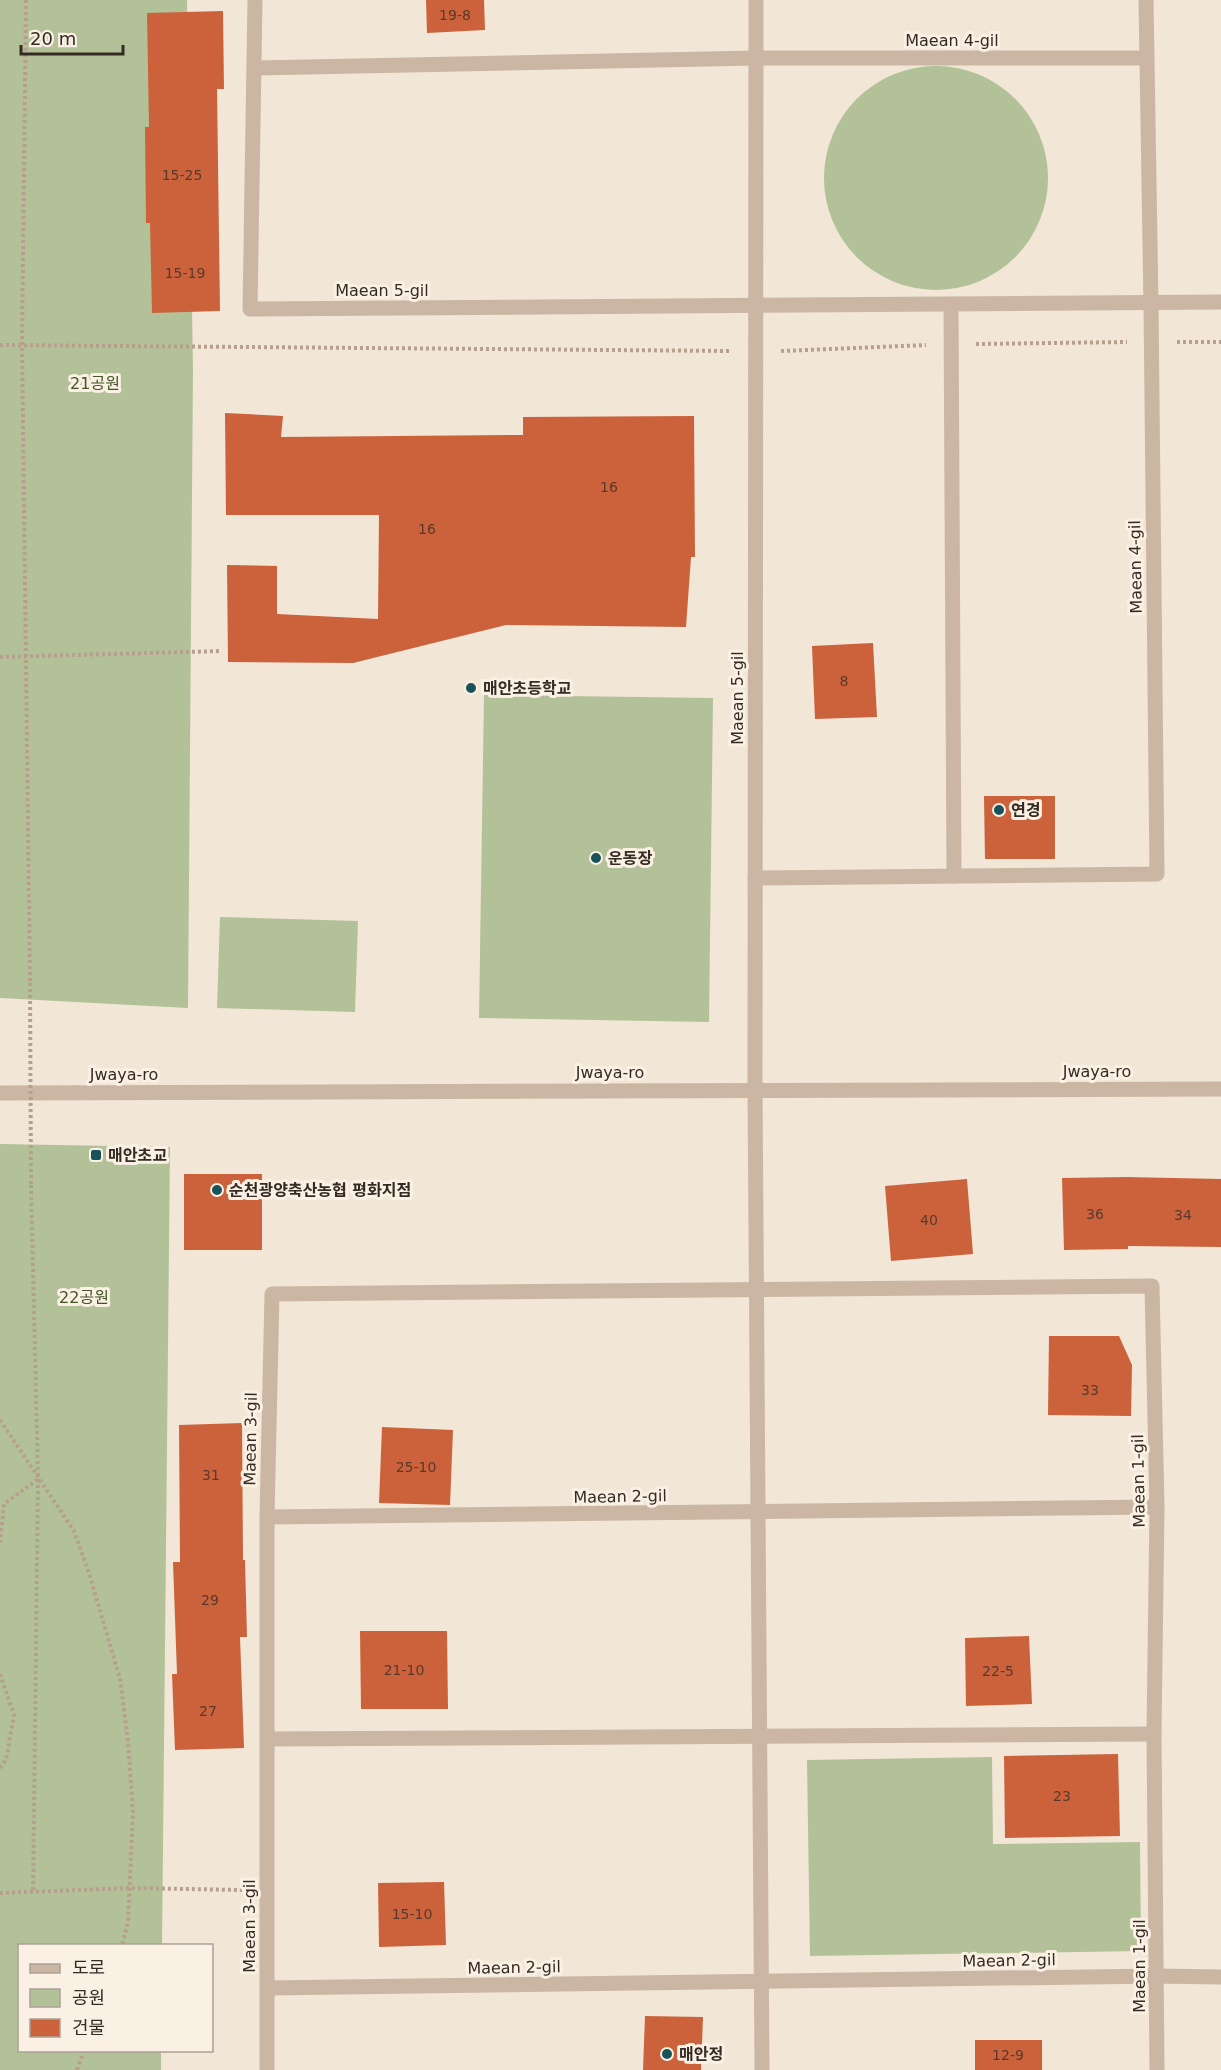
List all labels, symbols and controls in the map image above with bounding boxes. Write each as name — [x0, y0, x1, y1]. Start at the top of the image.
house number: 19-8 — [439, 7, 471, 23]
scale bar — [21, 18, 123, 56]
text: 20 m — [30, 28, 76, 49]
street label: Maean 4-gil — [905, 31, 999, 50]
house number: 15-25 — [162, 167, 202, 183]
house number: 15-19 — [165, 265, 205, 281]
street label: Maean 5-gil — [335, 281, 429, 300]
park label: 21공원 — [70, 374, 120, 393]
house number: 16 — [600, 479, 618, 495]
street label: Maean 4-gil — [1125, 520, 1146, 614]
house number: 16 — [418, 521, 436, 537]
street label: Maean 5-gil — [728, 651, 747, 745]
house number: 8 — [840, 673, 848, 689]
place label: 매안초등학교 — [483, 679, 572, 698]
marker: 매안초등학교 — [464, 681, 478, 695]
place label: 연경 — [1011, 801, 1040, 820]
marker: 연경 — [992, 803, 1006, 817]
place label: 운동장 — [608, 849, 652, 868]
marker: 운동장 — [589, 851, 603, 865]
street label: Jwaya-ro — [1062, 1062, 1131, 1081]
street label: Jwaya-ro — [575, 1063, 644, 1082]
street label: Jwaya-ro — [89, 1065, 158, 1084]
place label: 매안초교 — [108, 1146, 167, 1165]
marker: 매안초교 — [89, 1148, 103, 1162]
place label: 순천광양축산농협 평화지점 — [229, 1181, 411, 1200]
marker: 순천광양축산농협 평화지점 — [210, 1183, 224, 1197]
house number: 36 — [1086, 1206, 1104, 1222]
house number: 34 — [1174, 1207, 1192, 1223]
house number: 40 — [920, 1212, 938, 1228]
park label: 22공원 — [59, 1288, 109, 1307]
house number: 33 — [1081, 1382, 1099, 1398]
street label: Maean 3-gil — [240, 1392, 261, 1486]
street label: Maean 1-gil — [1128, 1434, 1149, 1528]
house number: 25-10 — [396, 1459, 436, 1475]
house number: 31 — [202, 1467, 220, 1483]
street label: Maean 2-gil — [573, 1486, 667, 1507]
house number: 29 — [201, 1592, 219, 1608]
house number: 21-10 — [384, 1662, 424, 1678]
house number: 22-5 — [982, 1663, 1014, 1679]
house number: 27 — [199, 1703, 217, 1719]
house number: 23 — [1053, 1788, 1071, 1804]
street label: Maean 3-gil — [240, 1879, 259, 1973]
house number: 15-10 — [392, 1906, 432, 1922]
street label: Maean 1-gil — [1130, 1919, 1149, 2013]
legend — [18, 1944, 213, 2052]
street label: Maean 2-gil — [962, 1950, 1056, 1971]
text: 도로 — [72, 1957, 105, 1978]
street label: Maean 2-gil — [467, 1957, 561, 1978]
text: 공원 — [72, 1987, 105, 2008]
text: 건물 — [72, 2017, 105, 2038]
place label: 매안정 — [679, 2045, 723, 2064]
marker: 매안정 — [660, 2047, 674, 2061]
house number: 12-9 — [992, 2047, 1024, 2063]

